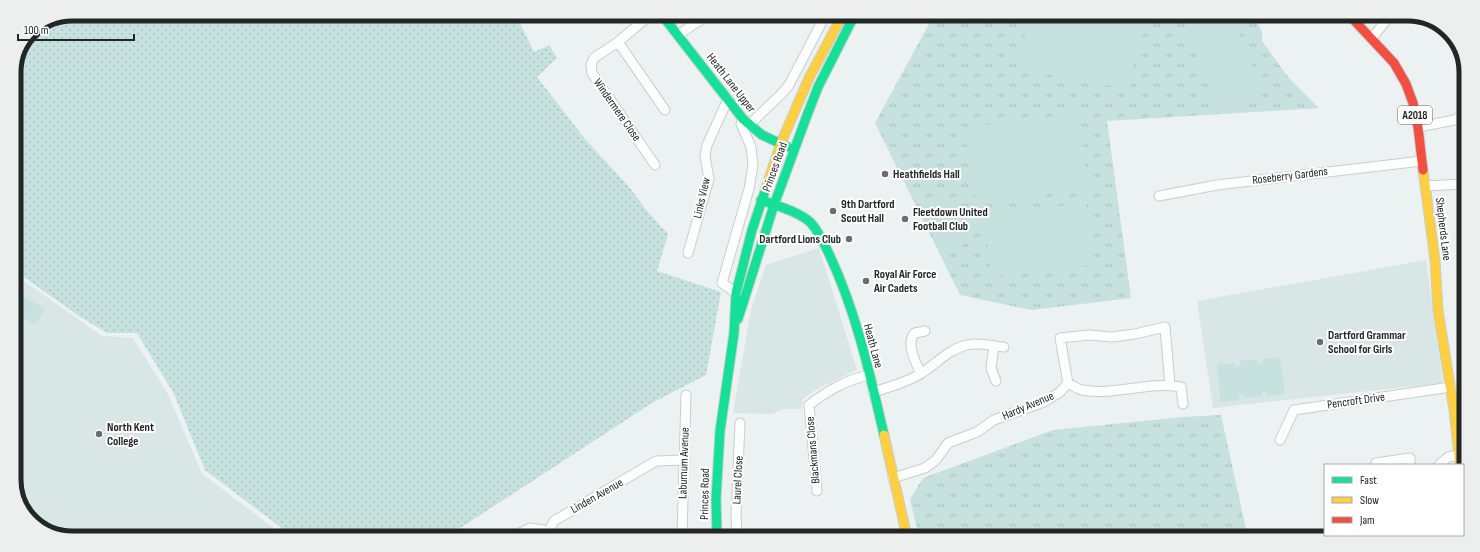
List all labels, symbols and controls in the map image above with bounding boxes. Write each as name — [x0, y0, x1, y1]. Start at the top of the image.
scale bar — [18, 16, 134, 42]
text: 100 m — [24, 23, 49, 38]
street label: Heath Lane Upper — [703, 50, 759, 116]
street label: Windermere Close — [590, 76, 644, 144]
road number: A2018 — [1398, 106, 1432, 124]
street label: Princes Road — [759, 140, 791, 194]
street label: Roseberry Gardens — [1251, 164, 1329, 188]
place label: Heathfields Hall — [893, 167, 960, 182]
marker: Heathfields Hall — [880, 169, 890, 179]
street label: Links View — [690, 176, 714, 220]
place label: 9th Dartford Scout Hall — [841, 197, 895, 226]
street label: Shepherds Lane — [1432, 197, 1454, 262]
place label: Fleetdown United Football Club — [913, 205, 988, 234]
marker: 9th Dartford Scout Hall — [828, 206, 838, 216]
marker: Fleetdown United Football Club — [900, 214, 910, 224]
place label: Dartford Lions Club — [759, 232, 841, 247]
marker: Dartford Lions Club — [844, 234, 854, 244]
place label: Royal Air Force Air Cadets — [873, 267, 936, 296]
marker: Royal Air Force Air Cadets — [861, 276, 871, 286]
street label: Heath Lane — [860, 322, 886, 370]
place label: Dartford Grammar School for Girls — [1328, 328, 1406, 357]
marker: Dartford Grammar School for Girls — [1315, 337, 1325, 347]
street label: Hardy Avenue — [1000, 388, 1056, 424]
street label: Pencroft Drive — [1326, 390, 1386, 412]
street label: Blackmans Close — [803, 416, 823, 484]
place label: North Kent College — [107, 420, 154, 449]
street label: Laburnum Avenue — [675, 427, 693, 499]
marker: North Kent College — [94, 429, 104, 439]
street label: Laurel Close — [729, 455, 747, 505]
legend — [1324, 464, 1464, 536]
street label: Princes Road — [697, 468, 713, 520]
text: Fast — [1360, 473, 1377, 488]
street label: Linden Avenue — [568, 475, 626, 517]
text: Slow — [1360, 493, 1379, 508]
text: Jam — [1359, 513, 1375, 528]

